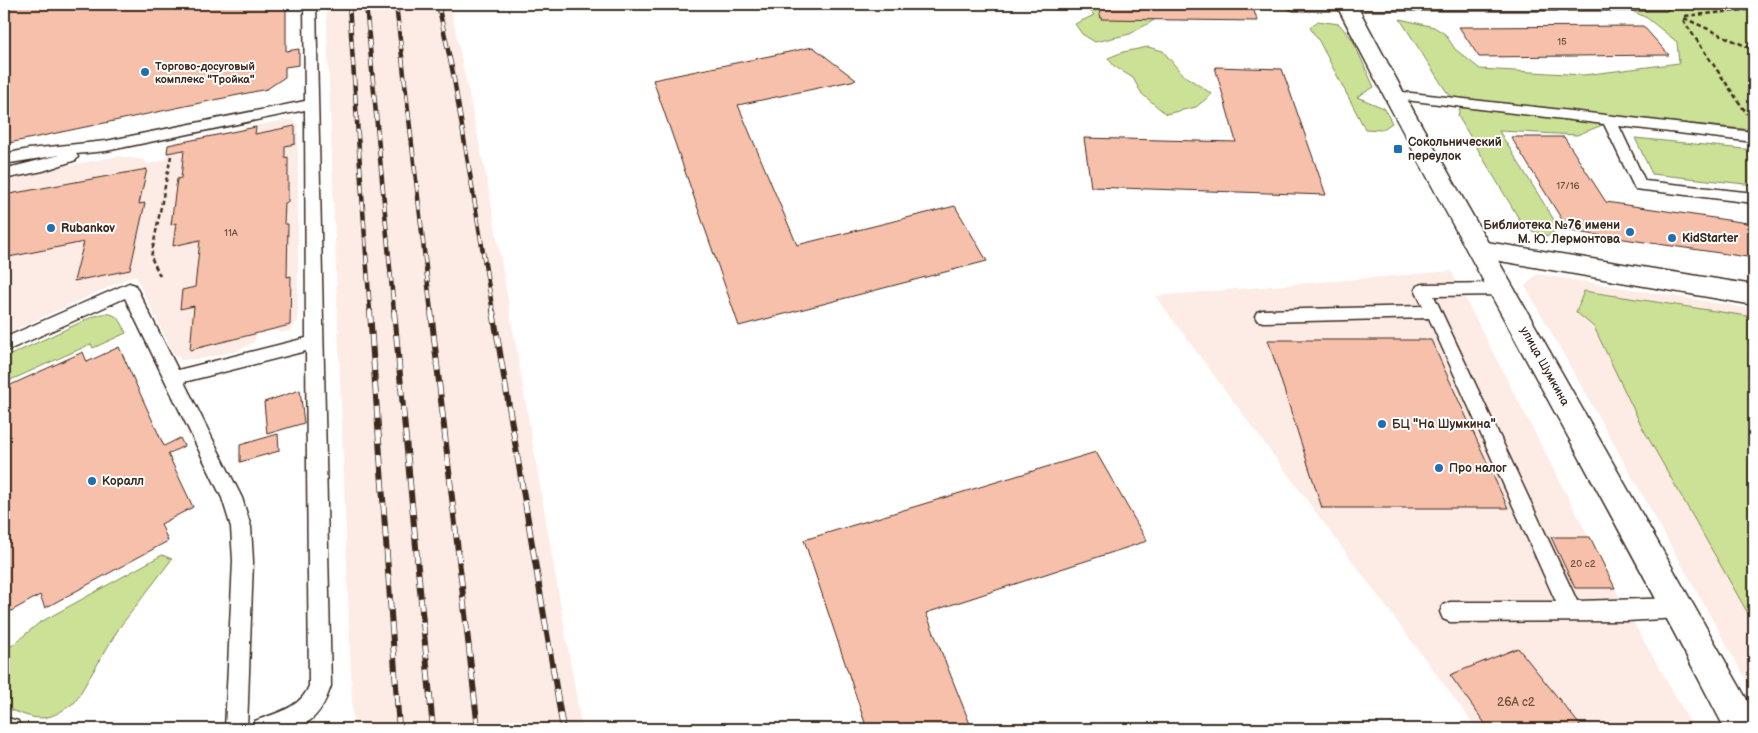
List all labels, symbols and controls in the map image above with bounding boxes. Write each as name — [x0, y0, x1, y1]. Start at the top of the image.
house number: 15 — [1557, 36, 1567, 48]
place label: Торгово-досуговый комплекс "Тройка" — [155, 60, 255, 86]
marker: Торгово-досуговый комплекс "Тройка" — [139, 66, 151, 78]
place label: Сокольнический переулок — [1408, 135, 1502, 164]
marker: Сокольнический переулок — [1392, 143, 1404, 155]
house number: 17/16 — [1556, 180, 1580, 192]
place label: Библиотека №76 имени М. Ю. Лермонтова — [1483, 218, 1621, 247]
place label: Rubankov — [61, 221, 115, 236]
marker: Rubankov — [45, 222, 57, 234]
marker: Библиотека №76 имени М. Ю. Лермонтова — [1624, 226, 1636, 238]
house number: 11А — [224, 227, 239, 239]
place label: KidStarter — [1682, 231, 1739, 246]
marker: KidStarter — [1666, 232, 1678, 244]
street label: улица Шумкина — [1517, 324, 1573, 409]
place label: БЦ "На Шумкина" — [1392, 417, 1496, 432]
marker: БЦ "На Шумкина" — [1376, 418, 1388, 430]
place label: Про налог — [1449, 461, 1507, 476]
marker: Про налог — [1433, 462, 1445, 474]
place label: Коралл — [102, 474, 144, 489]
marker: Коралл — [86, 475, 98, 487]
house number: 20 с2 — [1570, 558, 1596, 570]
house number: 26А с2 — [1497, 695, 1535, 710]

